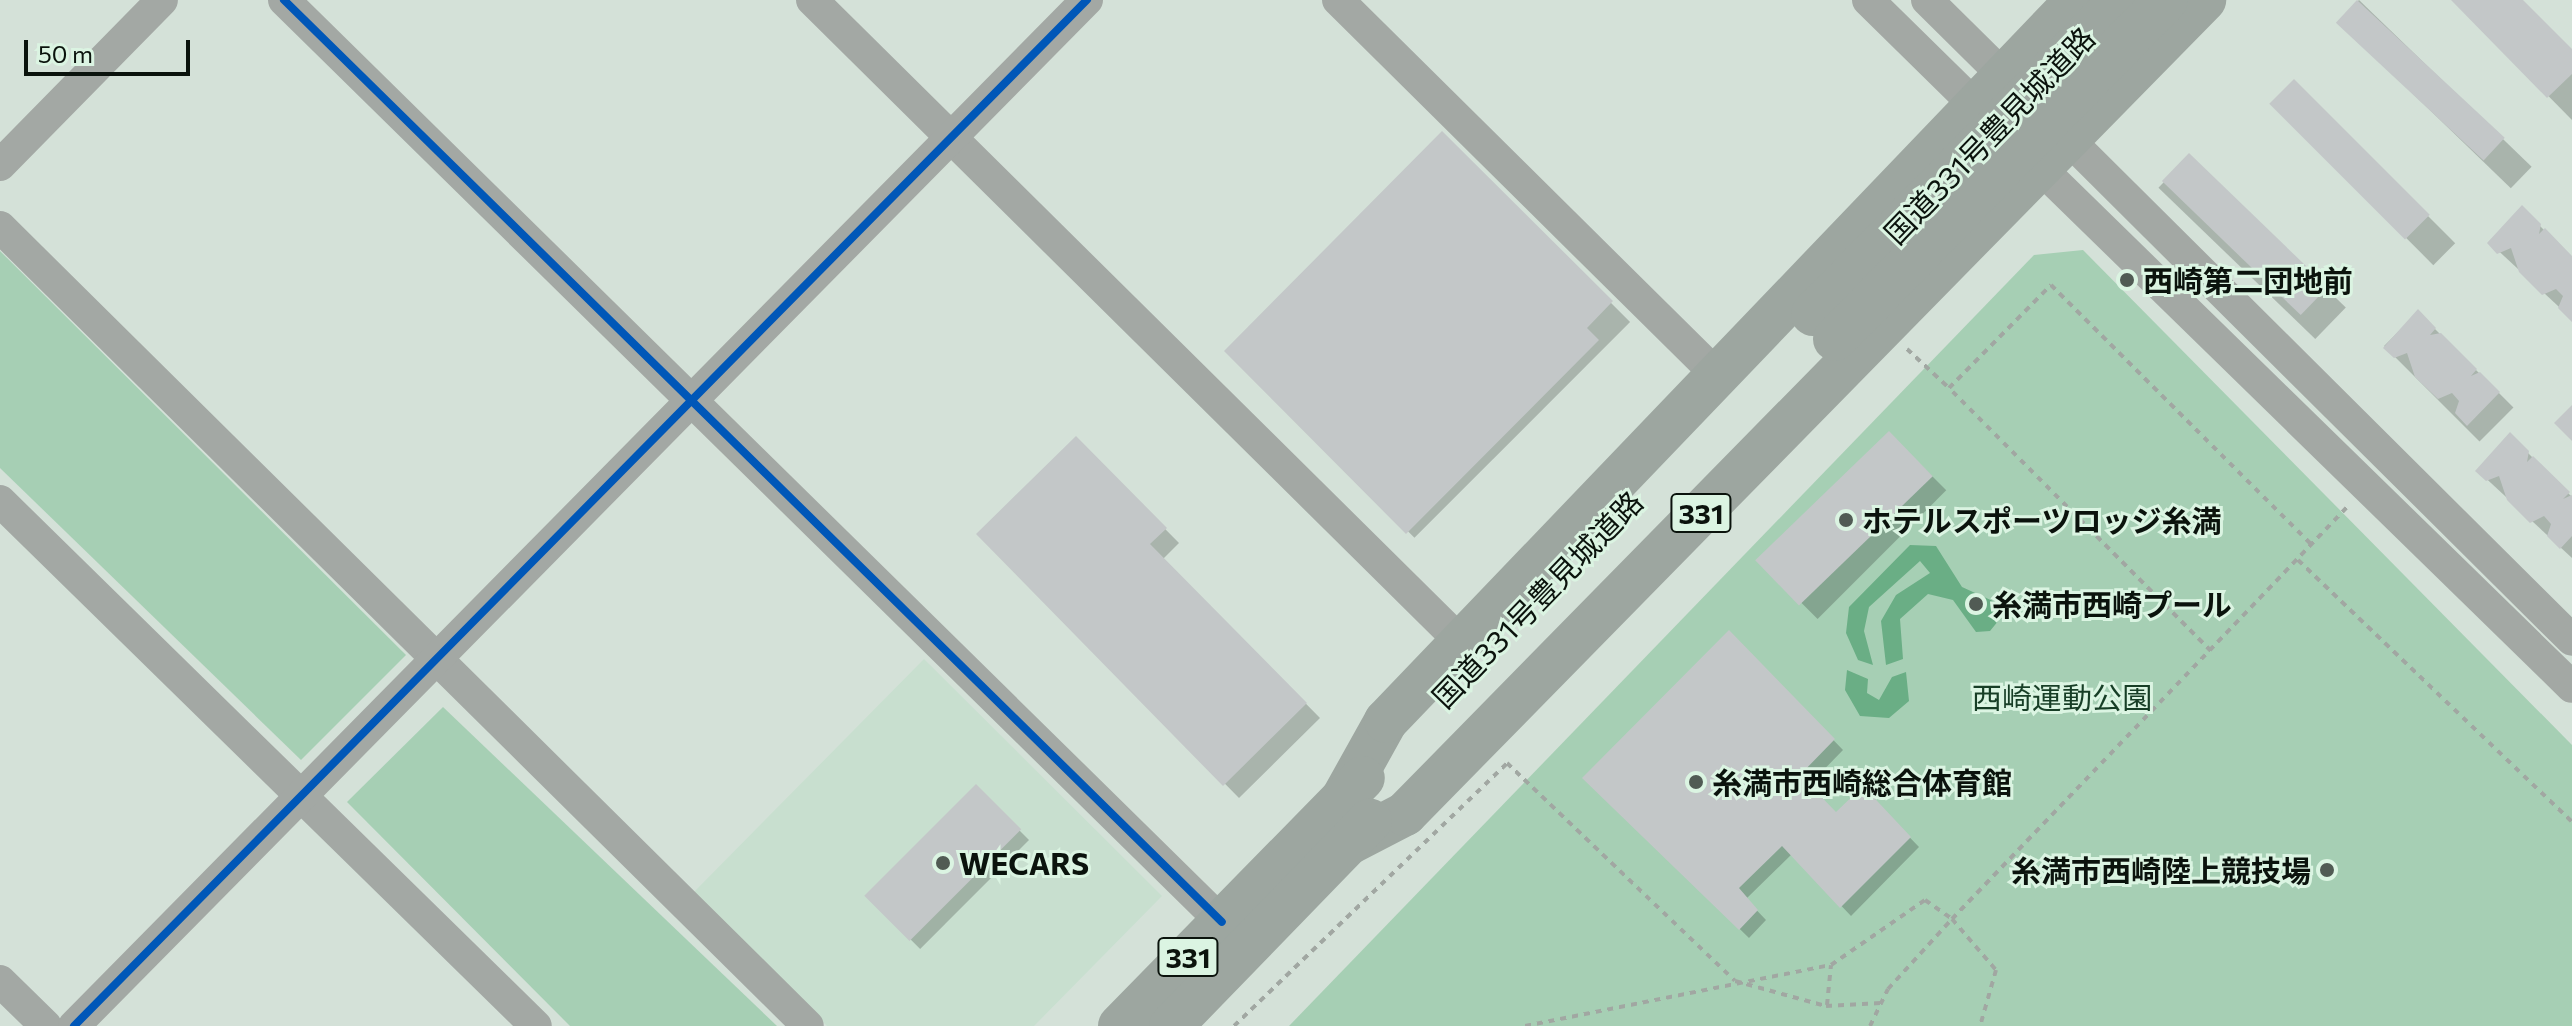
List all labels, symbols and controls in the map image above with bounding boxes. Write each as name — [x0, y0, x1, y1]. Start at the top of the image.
street label: 国道331号豊見城道路 — [1876, 19, 2102, 251]
scale bar — [28, 24, 194, 74]
text: 50 m — [38, 39, 93, 68]
place label: 西崎第二団地前 — [2143, 262, 2353, 298]
marker: 西崎第二団地前 — [2118, 271, 2136, 289]
street label: 国道331号豊見城道路 — [1424, 483, 1650, 715]
road number: 331 — [1669, 489, 1733, 537]
place label: ホテルスポーツロッジ糸満 — [1862, 502, 2222, 538]
marker: ホテルスポーツロッジ糸満 — [1837, 511, 1855, 529]
place label: 糸満市西崎プール — [1992, 586, 2232, 622]
marker: 糸満市西崎プール — [1967, 595, 1985, 613]
park label: 西崎運動公園 — [1972, 679, 2152, 715]
place label: 糸満市西崎総合体育館 — [1712, 764, 2012, 800]
marker: 糸満市西崎総合体育館 — [1687, 773, 1705, 791]
place label: WECARS — [959, 845, 1089, 881]
place label: 糸満市西崎陸上競技場 — [2011, 852, 2311, 888]
marker: WECARS — [934, 854, 952, 872]
marker: 糸満市西崎陸上競技場 — [2318, 861, 2336, 879]
road number: 331 — [1156, 933, 1220, 981]

